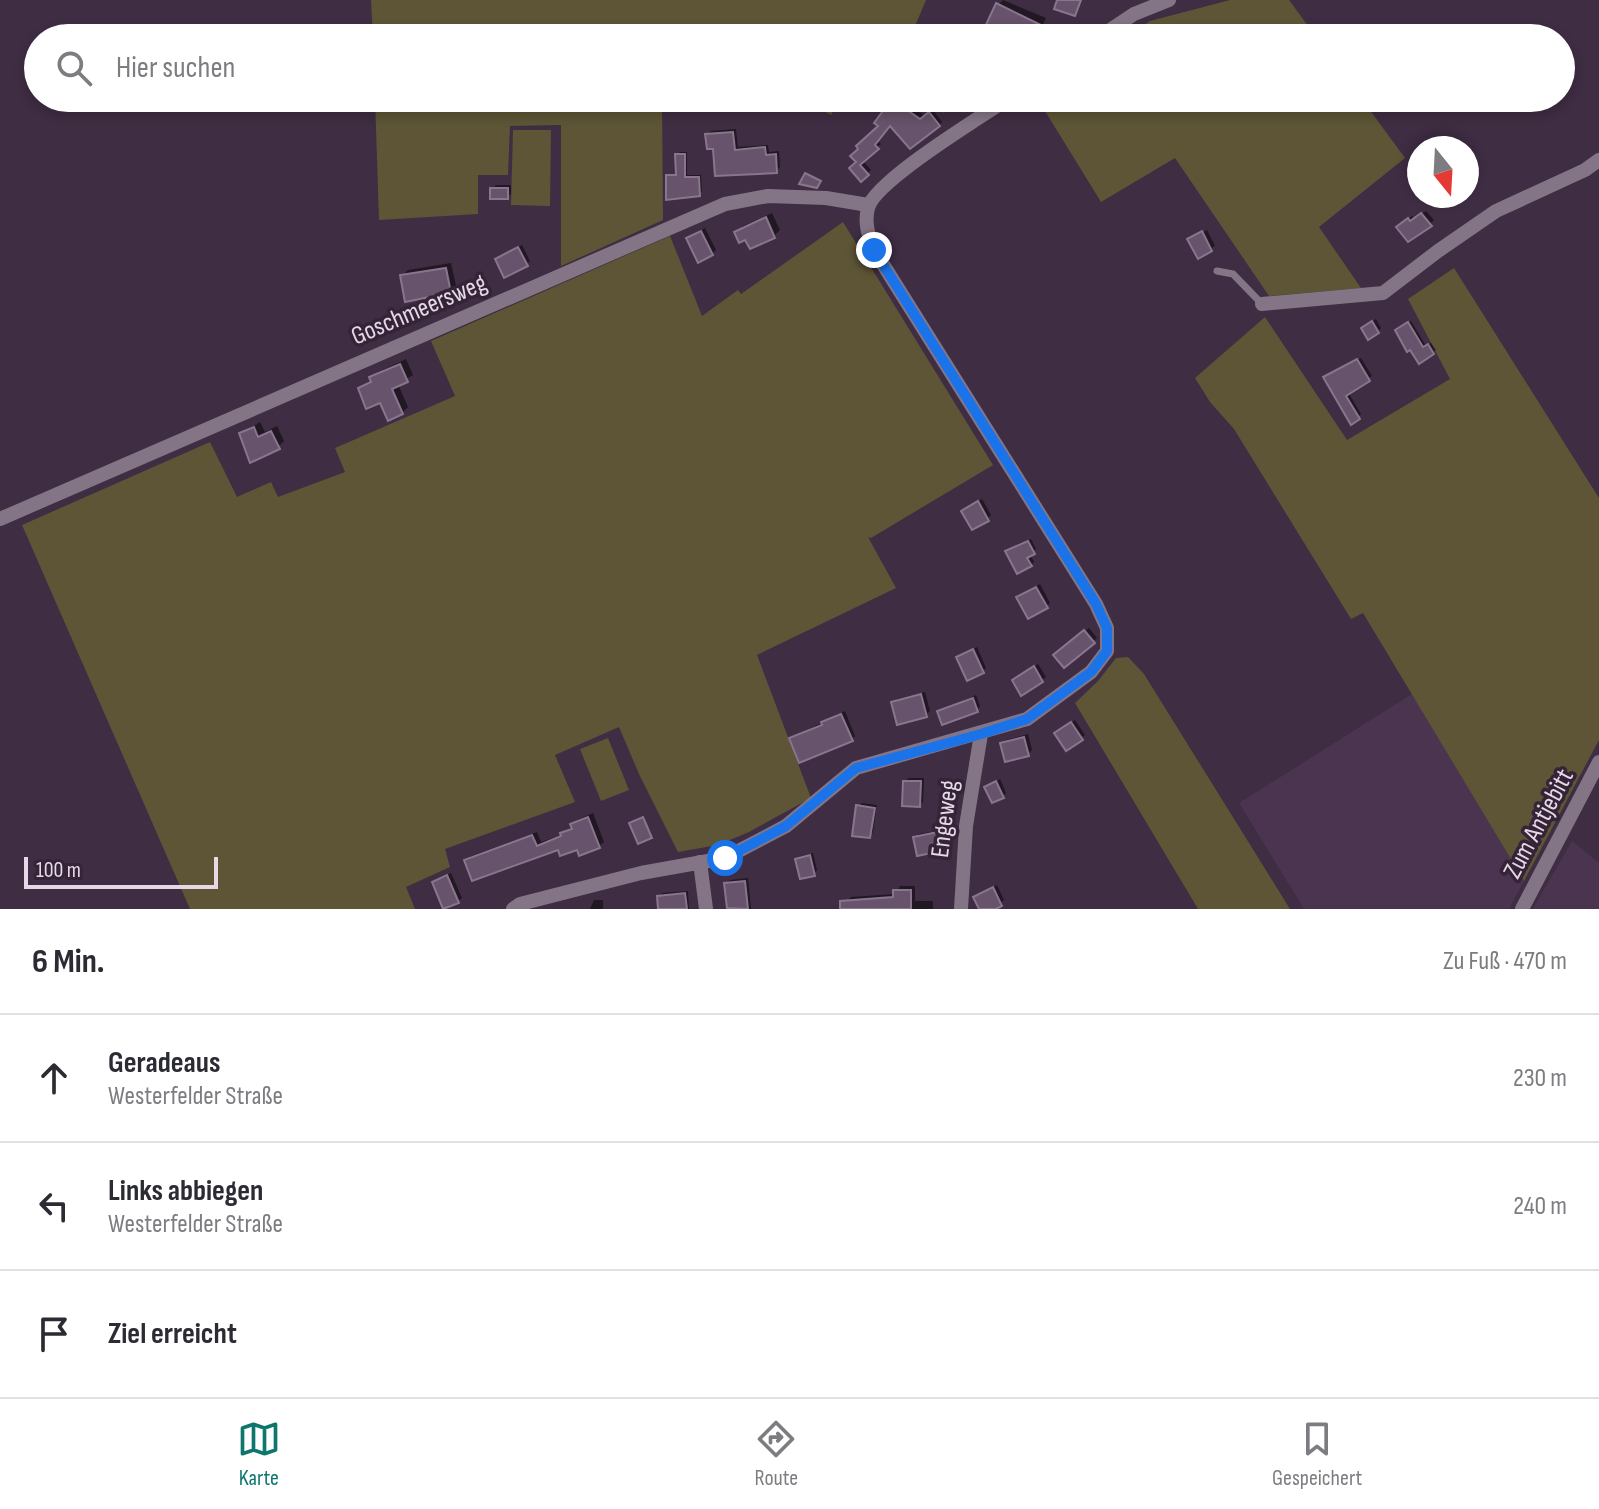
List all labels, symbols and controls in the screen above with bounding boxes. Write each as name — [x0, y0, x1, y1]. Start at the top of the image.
search box — [24, 24, 1575, 112]
icon: search — [52, 46, 96, 90]
text: Hier suchen — [116, 50, 235, 86]
north arrow — [1407, 136, 1479, 208]
route end — [856, 232, 892, 268]
street label: Goschmeersweg — [347, 268, 491, 352]
street label: Zum Antjebitt — [1497, 764, 1581, 884]
street label: Engeweg — [925, 779, 965, 859]
route start — [707, 840, 743, 876]
scale bar — [24, 853, 218, 889]
text: 100 m — [36, 857, 81, 884]
text: 6 Min. — [32, 941, 105, 982]
text: Zu Fuß · 470 m — [1443, 946, 1567, 977]
text: Geradeaus — [108, 1045, 221, 1081]
icon: ahead — [32, 1056, 76, 1100]
text: 230 m — [1513, 1063, 1567, 1094]
text: Westerfelder Straße — [108, 1081, 283, 1112]
text: Links abbiegen — [108, 1173, 263, 1209]
icon: left — [32, 1184, 76, 1228]
text: 240 m — [1513, 1191, 1567, 1222]
text: Westerfelder Straße — [108, 1209, 283, 1240]
icon: arrive — [32, 1312, 76, 1356]
text: Ziel erreicht — [108, 1316, 237, 1352]
tab: Karte — [237, 1417, 281, 1492]
tab: Route — [754, 1417, 798, 1492]
tab: Gespeichert — [1272, 1417, 1362, 1492]

